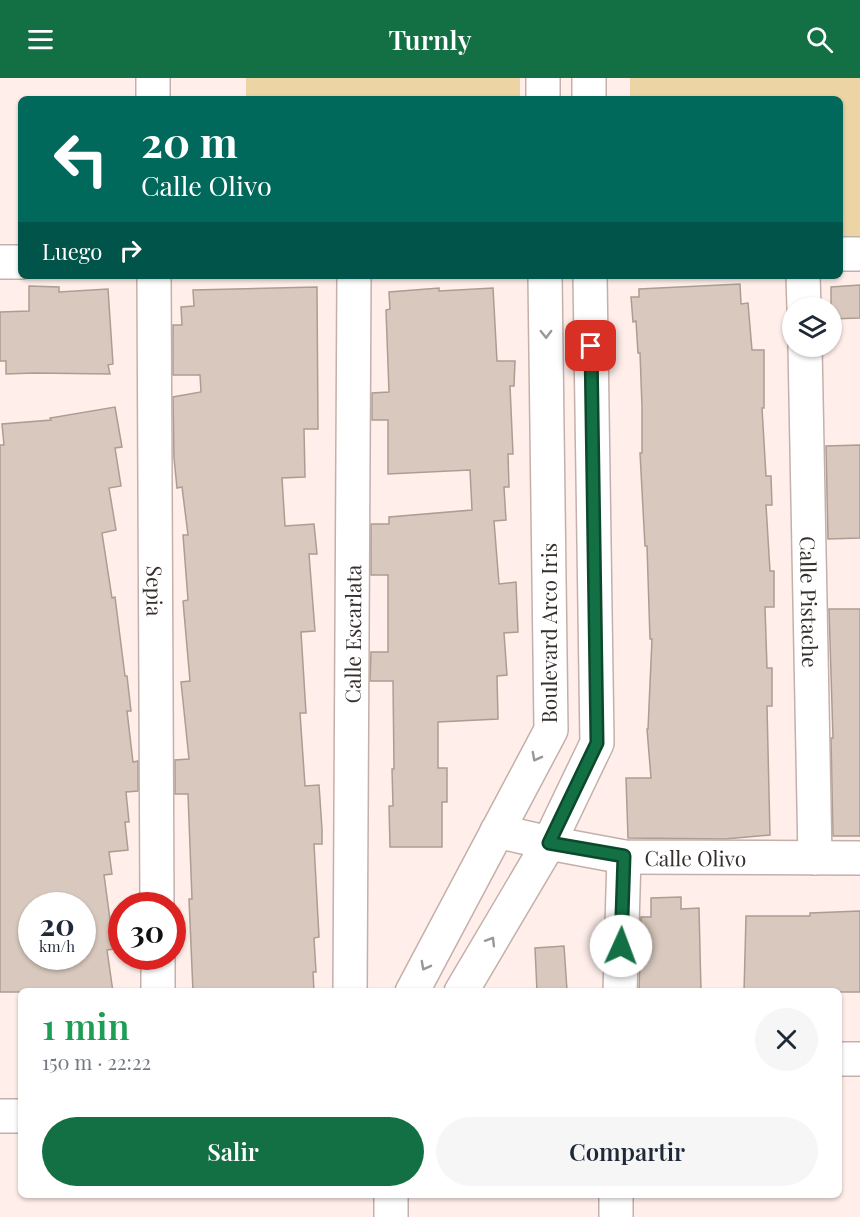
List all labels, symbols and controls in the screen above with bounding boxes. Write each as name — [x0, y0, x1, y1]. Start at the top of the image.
text: Turnly — [388, 21, 472, 57]
icon: menu — [24, 23, 57, 56]
icon: search — [803, 23, 836, 56]
text: 20 m — [141, 113, 238, 169]
icon: left — [42, 120, 120, 198]
text: Calle Olivo — [141, 167, 272, 203]
icon: right — [114, 234, 147, 267]
text: Luego — [42, 236, 102, 266]
map controls — [782, 297, 842, 357]
button: layers — [782, 297, 842, 357]
pin — [565, 320, 616, 371]
icon: arrive — [574, 329, 607, 362]
one-way arrow — [540, 330, 552, 339]
street label: Calle Pistache — [795, 536, 825, 668]
street label: Boulevard Arco Iris — [534, 543, 562, 723]
street label: Calle Escarlata — [338, 564, 366, 703]
street label: Sepia — [141, 566, 170, 617]
one-way arrow — [532, 751, 543, 761]
street label: Calle Olivo — [644, 843, 746, 872]
speed limit sign: 30 — [108, 892, 186, 970]
text: 20 — [39, 904, 75, 944]
position arrow — [589, 914, 653, 978]
text: km/h — [39, 936, 75, 956]
one-way arrow — [483, 937, 495, 947]
one-way arrow — [421, 960, 433, 971]
text: 1 min — [42, 1001, 130, 1049]
button: close — [755, 1008, 818, 1071]
text: 150 m · 22:22 — [42, 1048, 151, 1075]
button: Salir — [42, 1117, 424, 1186]
button: Compartir — [436, 1117, 818, 1186]

